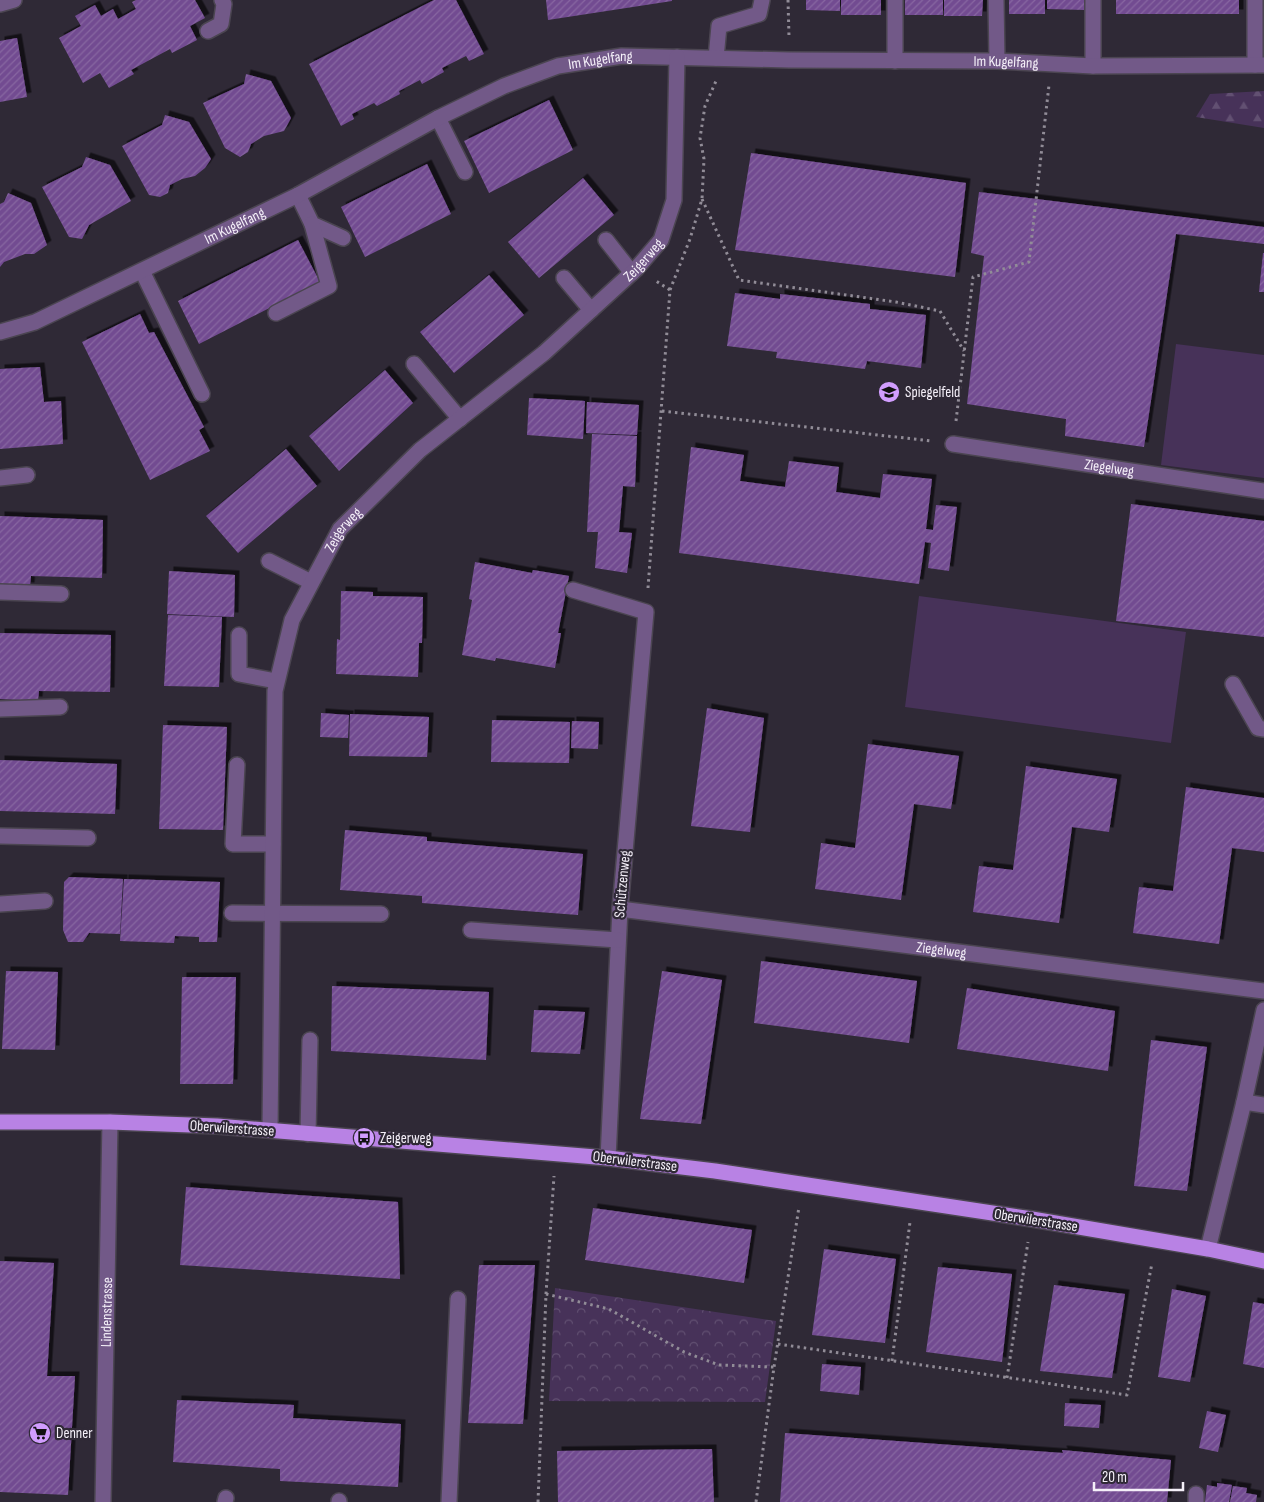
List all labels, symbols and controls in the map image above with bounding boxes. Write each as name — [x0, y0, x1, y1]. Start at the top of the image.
street label: Im Kugelfang — [567, 47, 633, 74]
street label: Im Kugelfang — [973, 52, 1039, 73]
street label: Im Kugelfang — [201, 203, 268, 249]
street label: Zeigerweg — [619, 235, 668, 286]
school or university icon: Spiegelfeld — [877, 380, 901, 404]
place label: Spiegelfeld — [905, 383, 960, 402]
street label: Ziegelweg — [1083, 455, 1135, 481]
street label: Zeigerweg — [320, 504, 366, 556]
street label: Schützenweg — [610, 849, 635, 919]
street label: Ziegelweg — [915, 938, 967, 963]
street label: Oberwilerstrasse — [189, 1116, 275, 1141]
bus stop icon: Zeigerweg — [352, 1126, 376, 1150]
place label: Zeigerweg — [380, 1129, 432, 1148]
street label: Oberwilerstrasse — [592, 1147, 678, 1176]
street label: Oberwilerstrasse — [993, 1204, 1079, 1237]
street label: Lindenstrasse — [97, 1277, 117, 1347]
supermarket icon: Denner — [28, 1421, 52, 1445]
place label: Denner — [56, 1424, 93, 1443]
scale bar — [1094, 1460, 1183, 1492]
text: 20 m — [1102, 1468, 1127, 1487]

